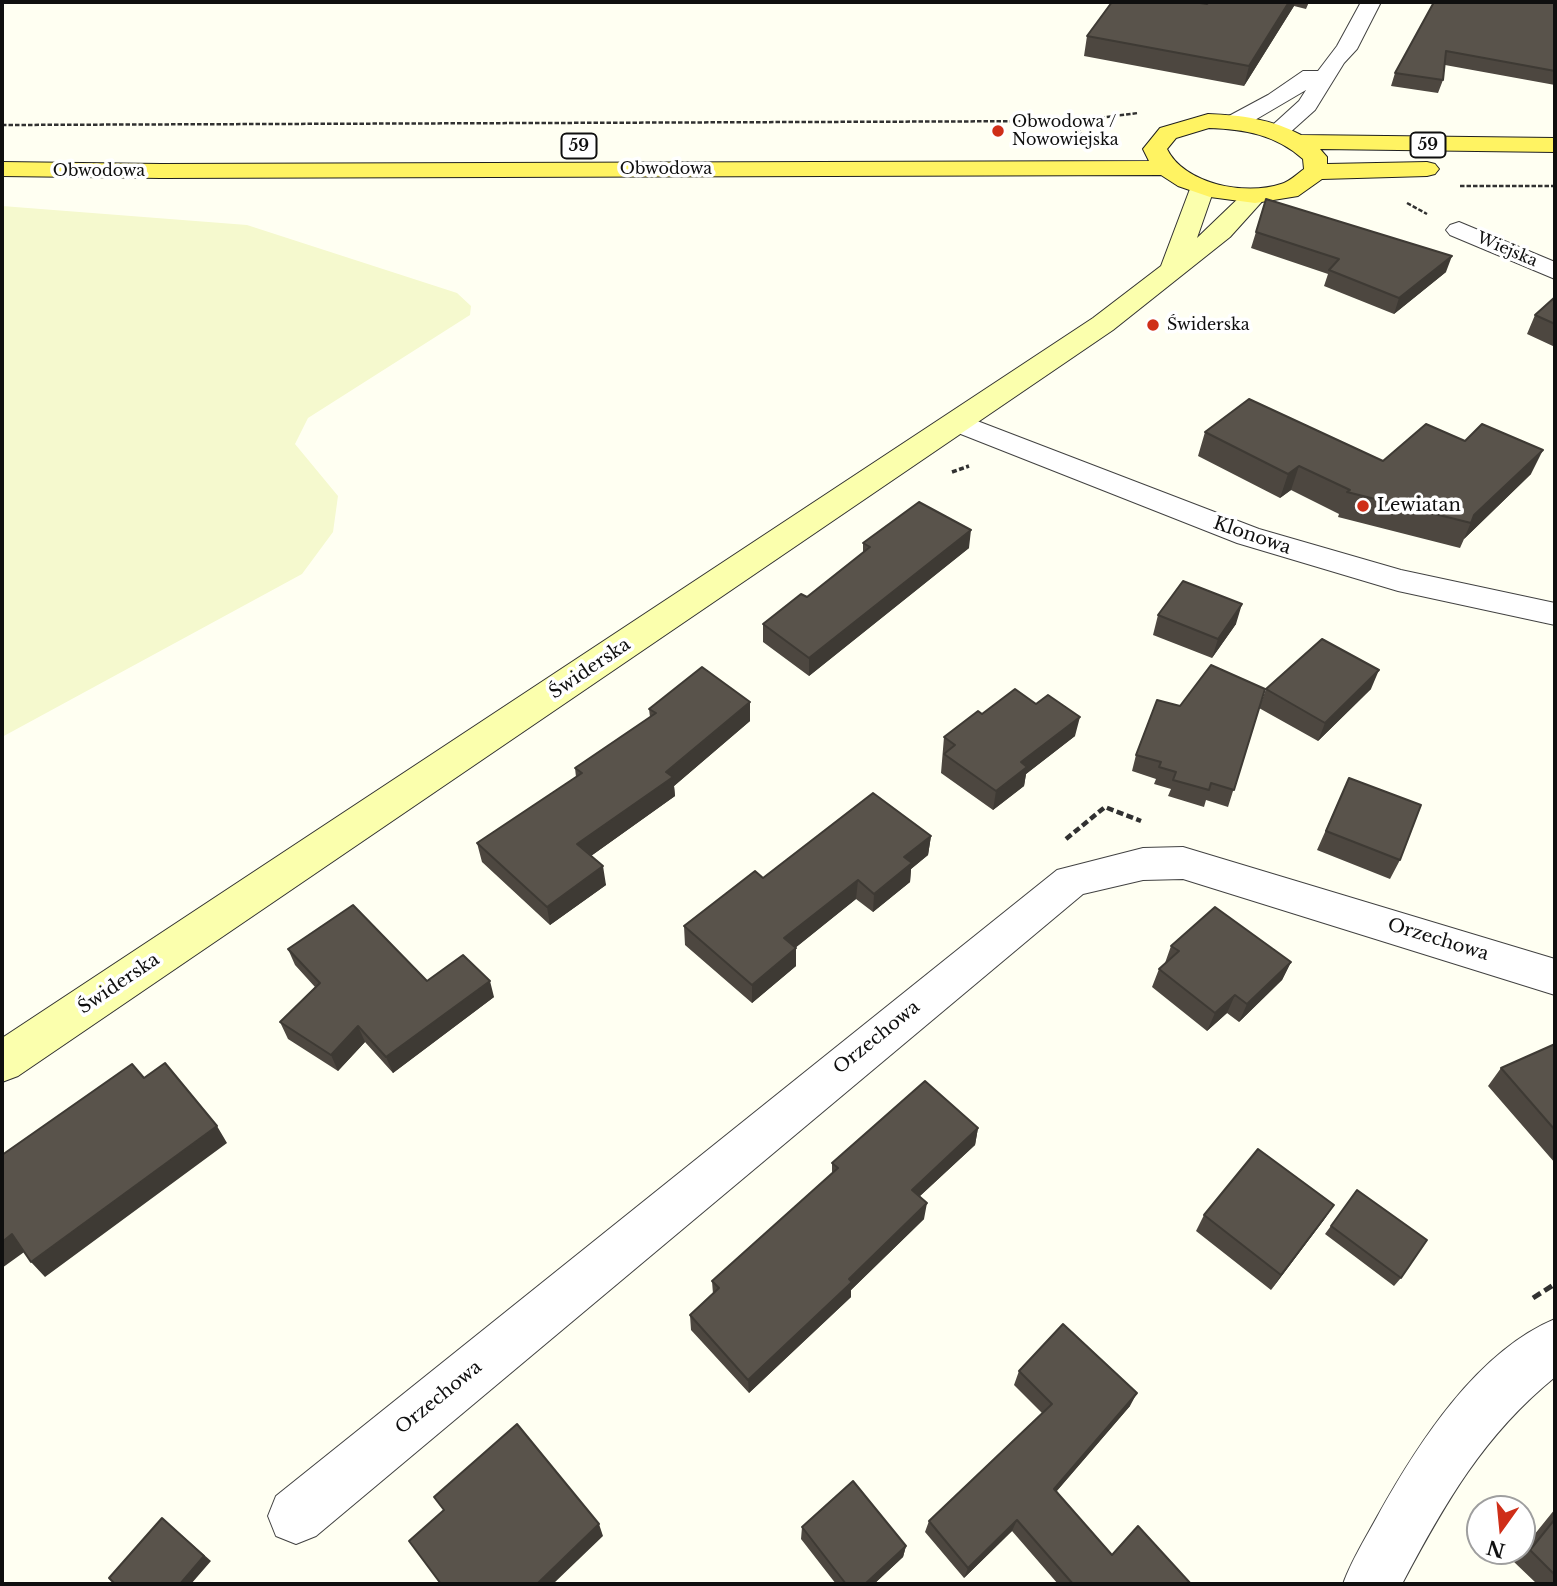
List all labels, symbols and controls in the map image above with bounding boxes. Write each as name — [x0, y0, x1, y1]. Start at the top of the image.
place label: Obwodowa / Nowowiejska — [1012, 112, 1119, 150]
marker: Obwodowa / Nowowiejska — [990, 123, 1006, 139]
road number: 59 — [1410, 132, 1446, 158]
road number: 59 — [562, 134, 596, 158]
street label: Obwodowa — [620, 159, 712, 179]
street label: Obwodowa — [53, 161, 145, 181]
street label: Wiejska — [1474, 229, 1540, 271]
place label: Świderska — [1167, 315, 1250, 335]
marker: Świderska — [1145, 317, 1161, 333]
place label: Lewiatan — [1377, 495, 1461, 517]
marker: Lewiatan — [1355, 498, 1371, 514]
street label: Klonowa — [1210, 513, 1294, 559]
street label: Świderska — [545, 634, 635, 704]
street label: Orzechowa — [1385, 914, 1491, 966]
street label: Świderska — [74, 949, 164, 1019]
street label: Orzechowa — [830, 997, 924, 1079]
street label: Orzechowa — [392, 1357, 486, 1439]
north arrow — [1466, 1495, 1536, 1565]
text: N — [1484, 1535, 1508, 1562]

